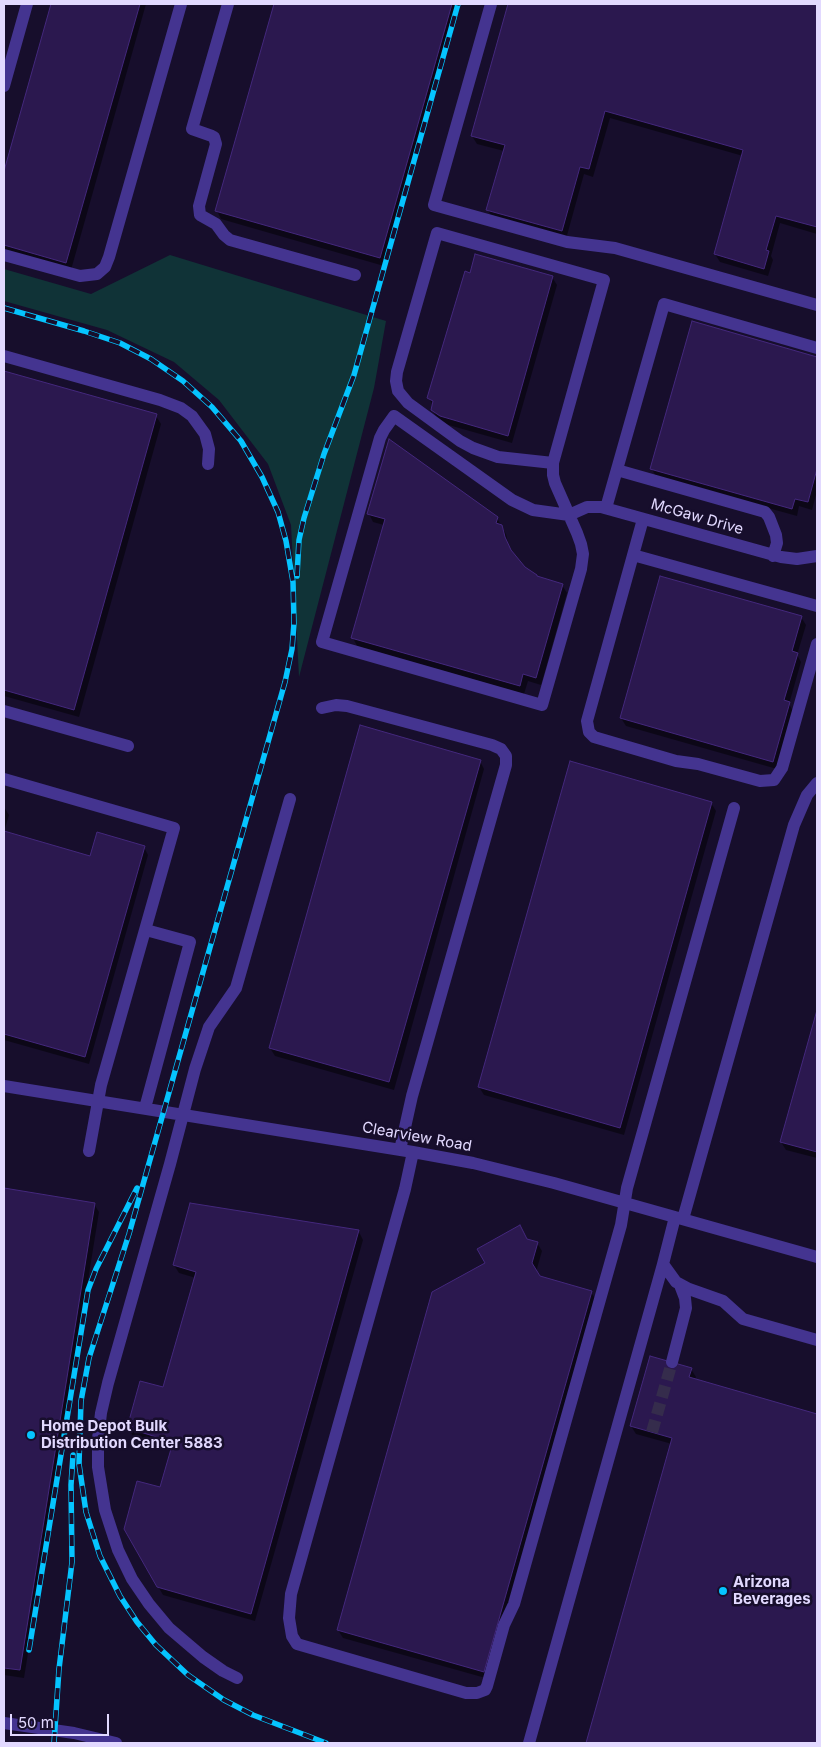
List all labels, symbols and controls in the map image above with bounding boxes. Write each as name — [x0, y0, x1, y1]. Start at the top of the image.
street label: McGaw Drive — [649, 495, 745, 539]
street label: Clearview Road — [361, 1118, 473, 1156]
place label: Home Depot Bulk Distribution Center 5883 — [41, 1417, 223, 1452]
marker: Home Depot Bulk Distribution Center 5883 — [25, 1429, 37, 1441]
place label: Arizona Beverages — [733, 1573, 811, 1608]
marker: Arizona Beverages — [717, 1585, 729, 1597]
scale bar — [12, 1704, 111, 1736]
text: 50 m — [18, 1713, 54, 1732]

